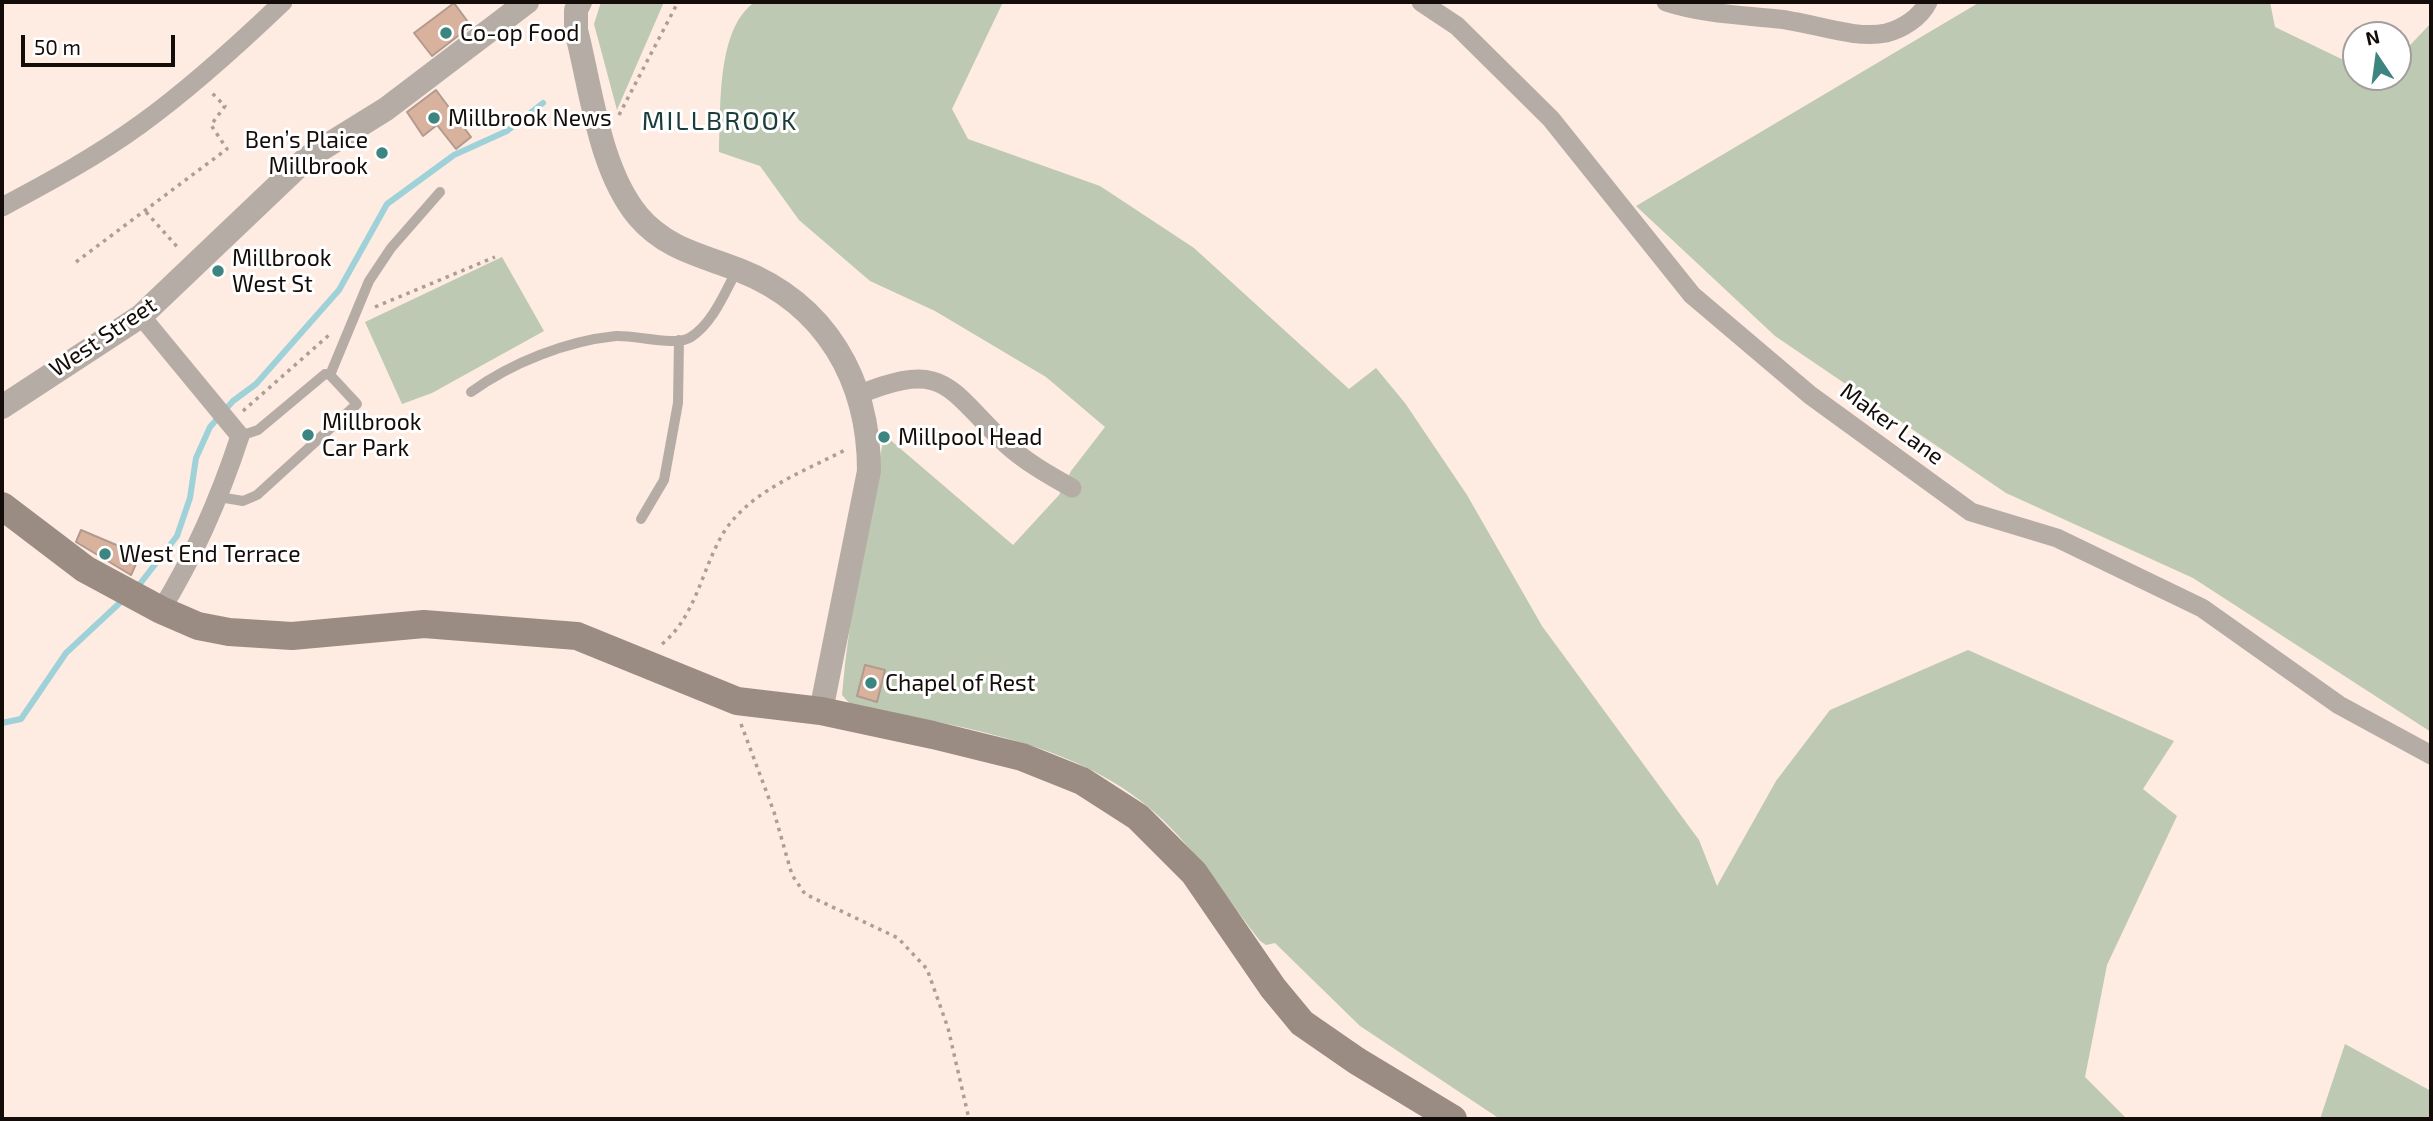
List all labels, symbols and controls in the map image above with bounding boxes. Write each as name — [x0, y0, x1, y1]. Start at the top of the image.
place label: Co-op Food — [460, 19, 579, 47]
scale bar — [24, 21, 178, 65]
north arrow — [2342, 21, 2412, 91]
text: N — [2363, 24, 2382, 50]
marker: Co-op Food — [438, 25, 454, 41]
text: 50 m — [34, 34, 81, 59]
place label: Millbrook News — [448, 104, 612, 132]
district label: MILLBROOK — [643, 105, 797, 137]
marker: Millbrook News — [426, 110, 442, 126]
place label: Ben’s Plaice Millbrook — [245, 126, 368, 180]
marker: Ben’s Plaice Millbrook — [374, 145, 390, 161]
place label: Millbrook West St — [232, 244, 331, 298]
marker: Millbrook West St — [210, 263, 226, 279]
street label: West Street — [44, 291, 162, 383]
street label: Maker Lane — [1835, 377, 1949, 471]
place label: Millbrook Car Park — [322, 408, 421, 462]
place label: Millpool Head — [898, 423, 1042, 451]
marker: Millbrook Car Park — [300, 427, 316, 443]
marker: Millpool Head — [876, 429, 892, 445]
place label: West End Terrace — [119, 540, 300, 568]
marker: West End Terrace — [97, 546, 113, 562]
place label: Chapel of Rest — [885, 669, 1036, 697]
marker: Chapel of Rest — [863, 675, 879, 691]

